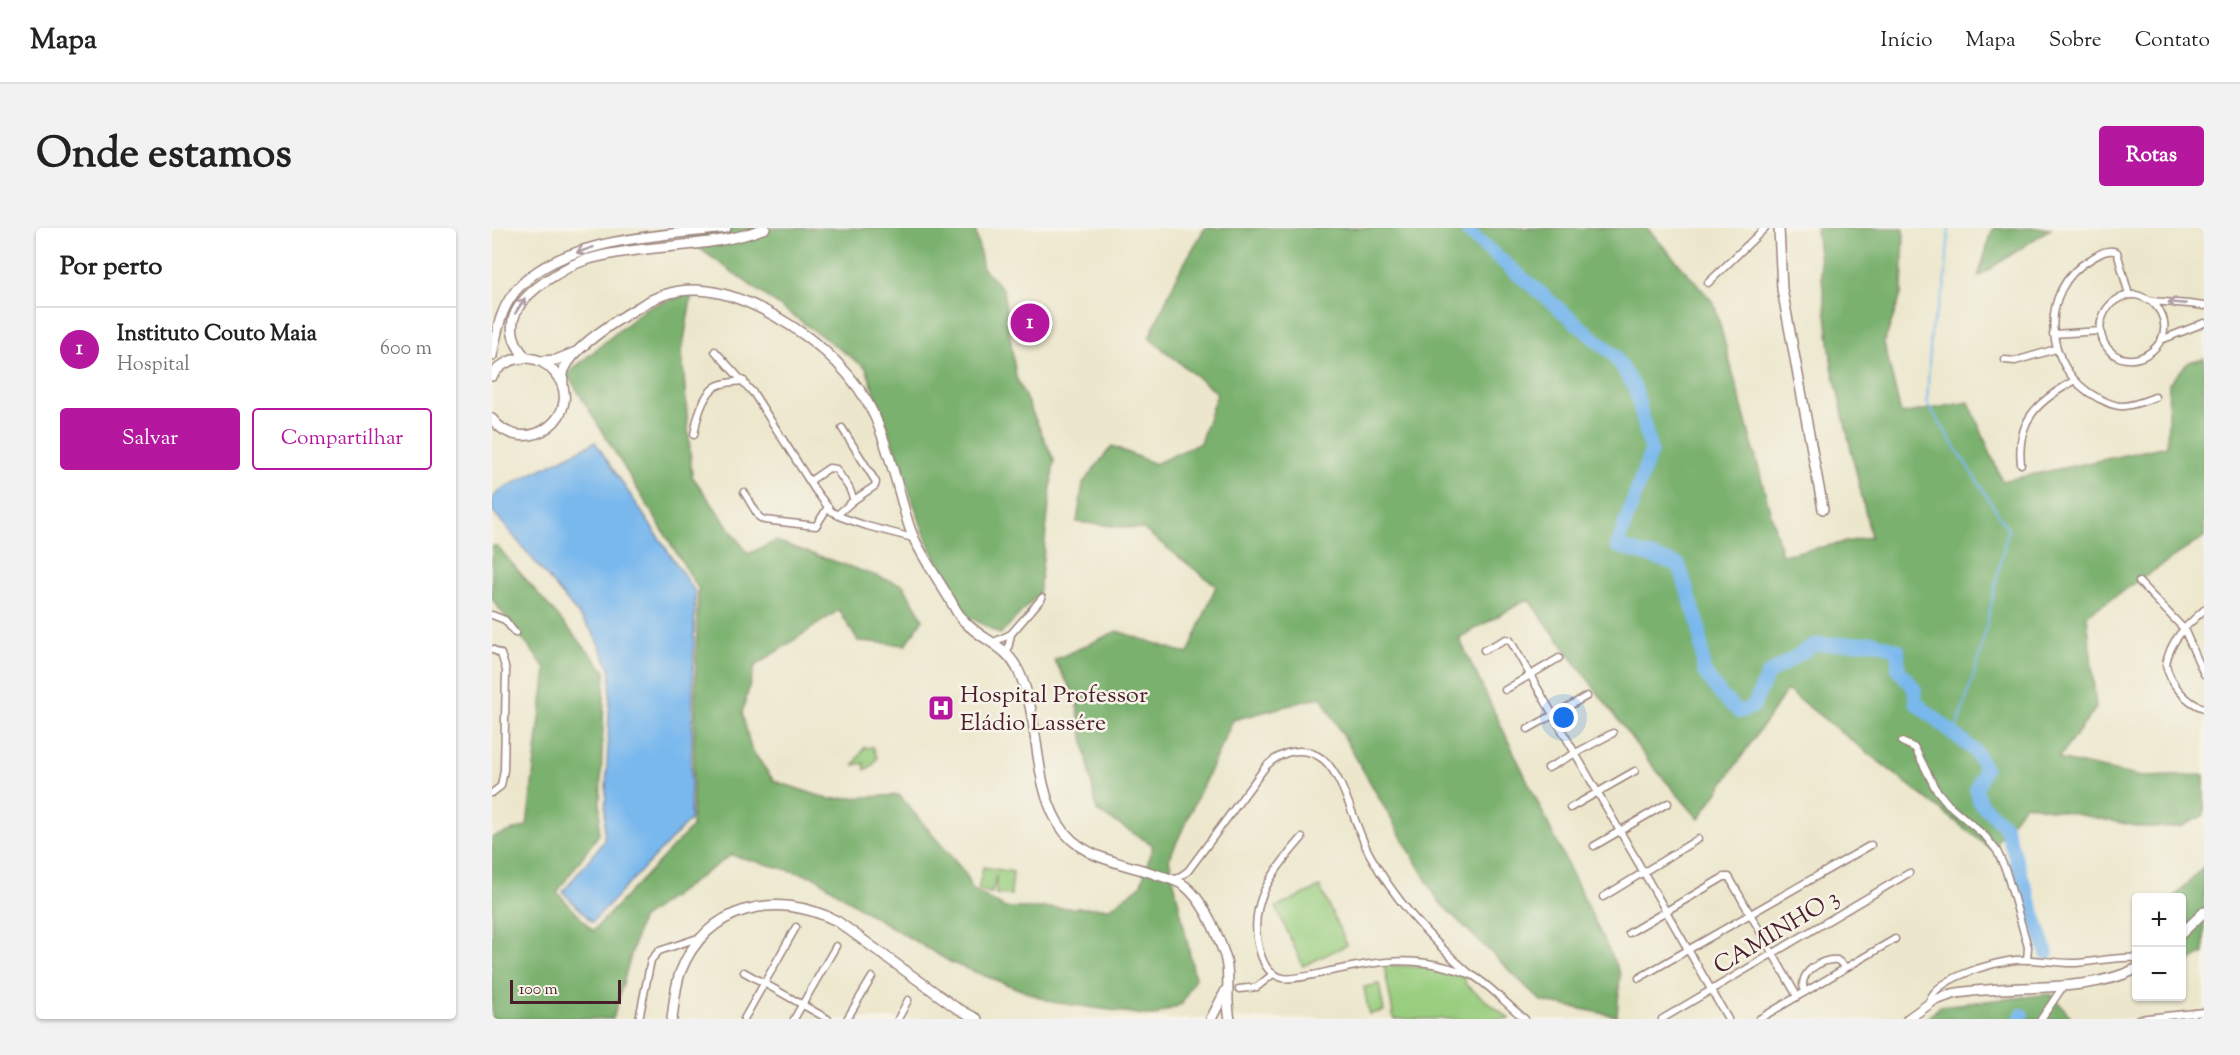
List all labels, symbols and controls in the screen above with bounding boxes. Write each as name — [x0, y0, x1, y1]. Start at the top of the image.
text: Mapa — [30, 21, 97, 61]
text: Início — [1881, 26, 1933, 56]
text: Mapa — [1966, 26, 2016, 56]
text: Sobre — [2049, 26, 2102, 56]
text: Contato — [2135, 26, 2210, 56]
text: Onde estamos — [36, 126, 292, 186]
button: Rotas — [2099, 126, 2204, 186]
one-way arrow — [576, 245, 595, 256]
text: Por perto — [60, 249, 162, 286]
one-way arrow — [514, 297, 527, 314]
one-way arrow — [2167, 297, 2187, 308]
pin: 1 — [1010, 300, 1050, 346]
text: Instituto Couto Maia — [117, 319, 317, 351]
text: 1 — [76, 335, 83, 364]
text: 600 m — [380, 335, 432, 364]
text: Hospital — [117, 351, 190, 380]
button: Salvar — [60, 408, 240, 470]
button: Compartilhar — [252, 408, 432, 470]
place label: Hospital Professor Eládio Lassére — [960, 679, 1148, 741]
hospital icon: Hospital Professor Eládio Lassére — [926, 693, 956, 723]
your location — [1549, 703, 1578, 732]
street label: CAMINHO 3 — [1708, 882, 1846, 984]
map controls — [2132, 893, 2186, 1001]
button: + — [2132, 893, 2186, 947]
button: − — [2132, 947, 2186, 1001]
scale bar — [510, 977, 621, 1004]
text: 100 m — [519, 979, 558, 1002]

